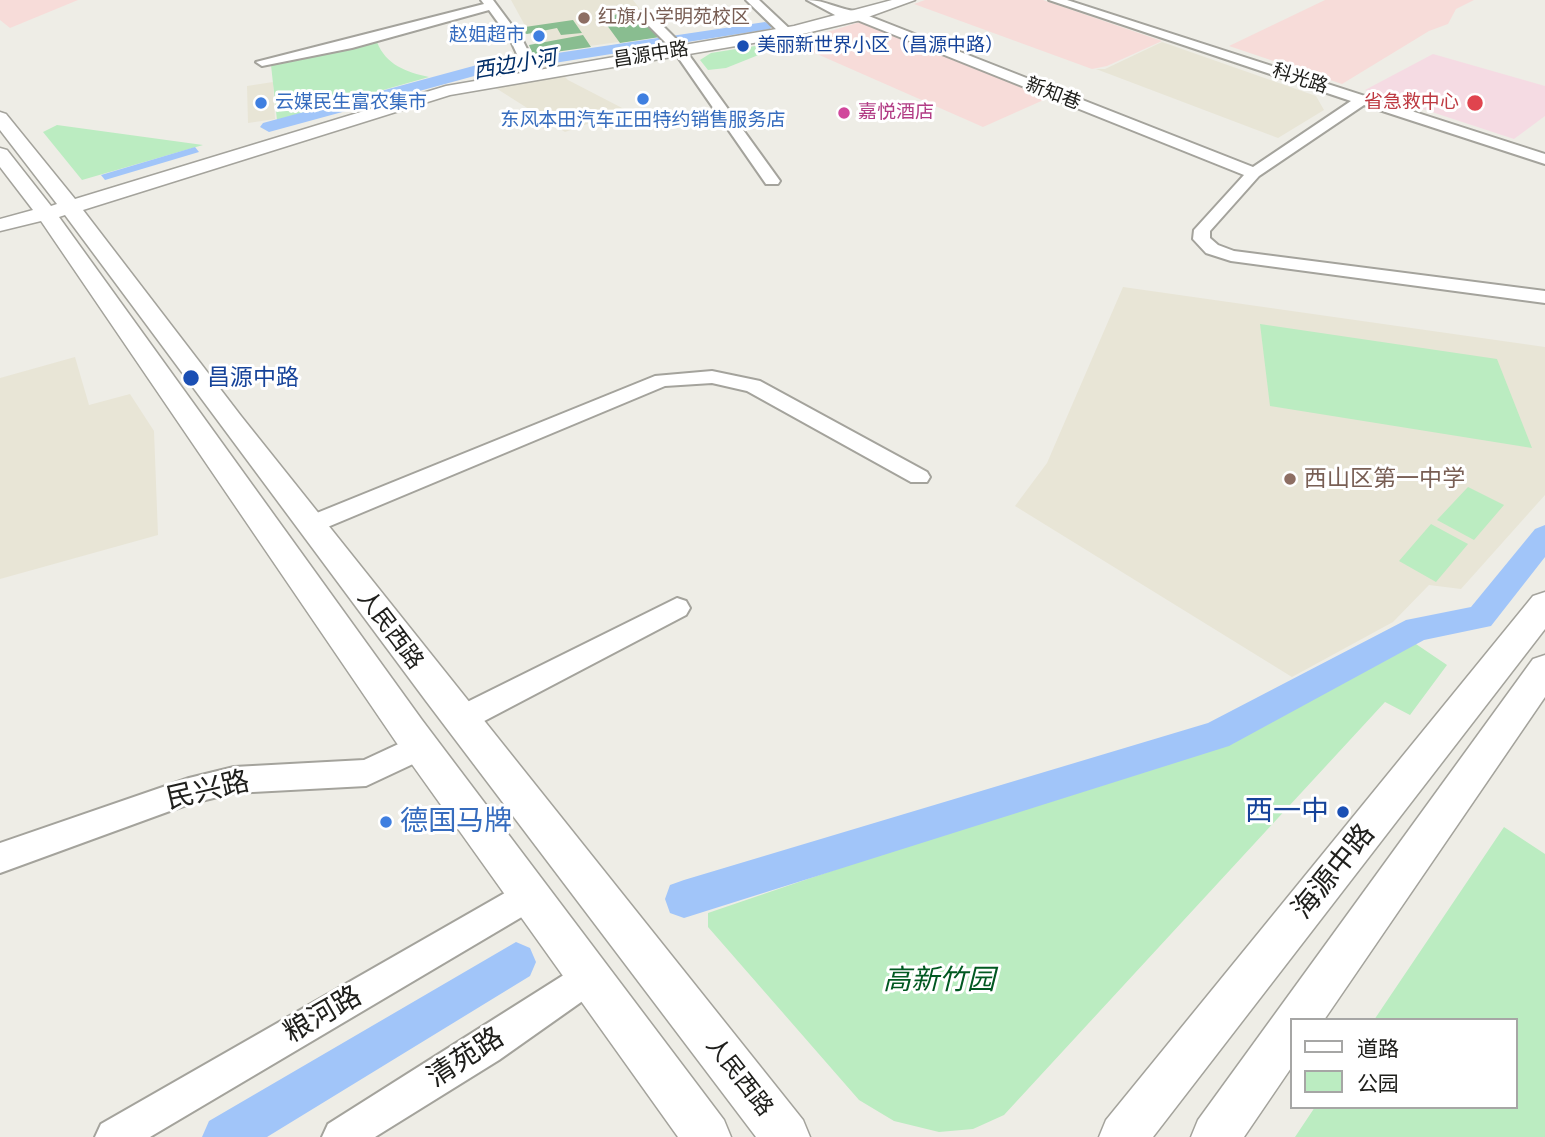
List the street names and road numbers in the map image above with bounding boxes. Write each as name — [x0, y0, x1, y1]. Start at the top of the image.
street label: 昌源中路 — [612, 38, 690, 72]
street label: 科光路 — [1269, 59, 1331, 99]
street label: 新知巷 — [1022, 73, 1084, 115]
street label: 人民西路 — [351, 585, 429, 675]
street label: 民兴路 — [163, 765, 253, 817]
street label: 海源中路 — [1286, 818, 1382, 926]
street label: 粮河路 — [278, 979, 368, 1051]
street label: 清苑路 — [422, 1021, 510, 1095]
street label: 人民西路 — [700, 1032, 778, 1122]

